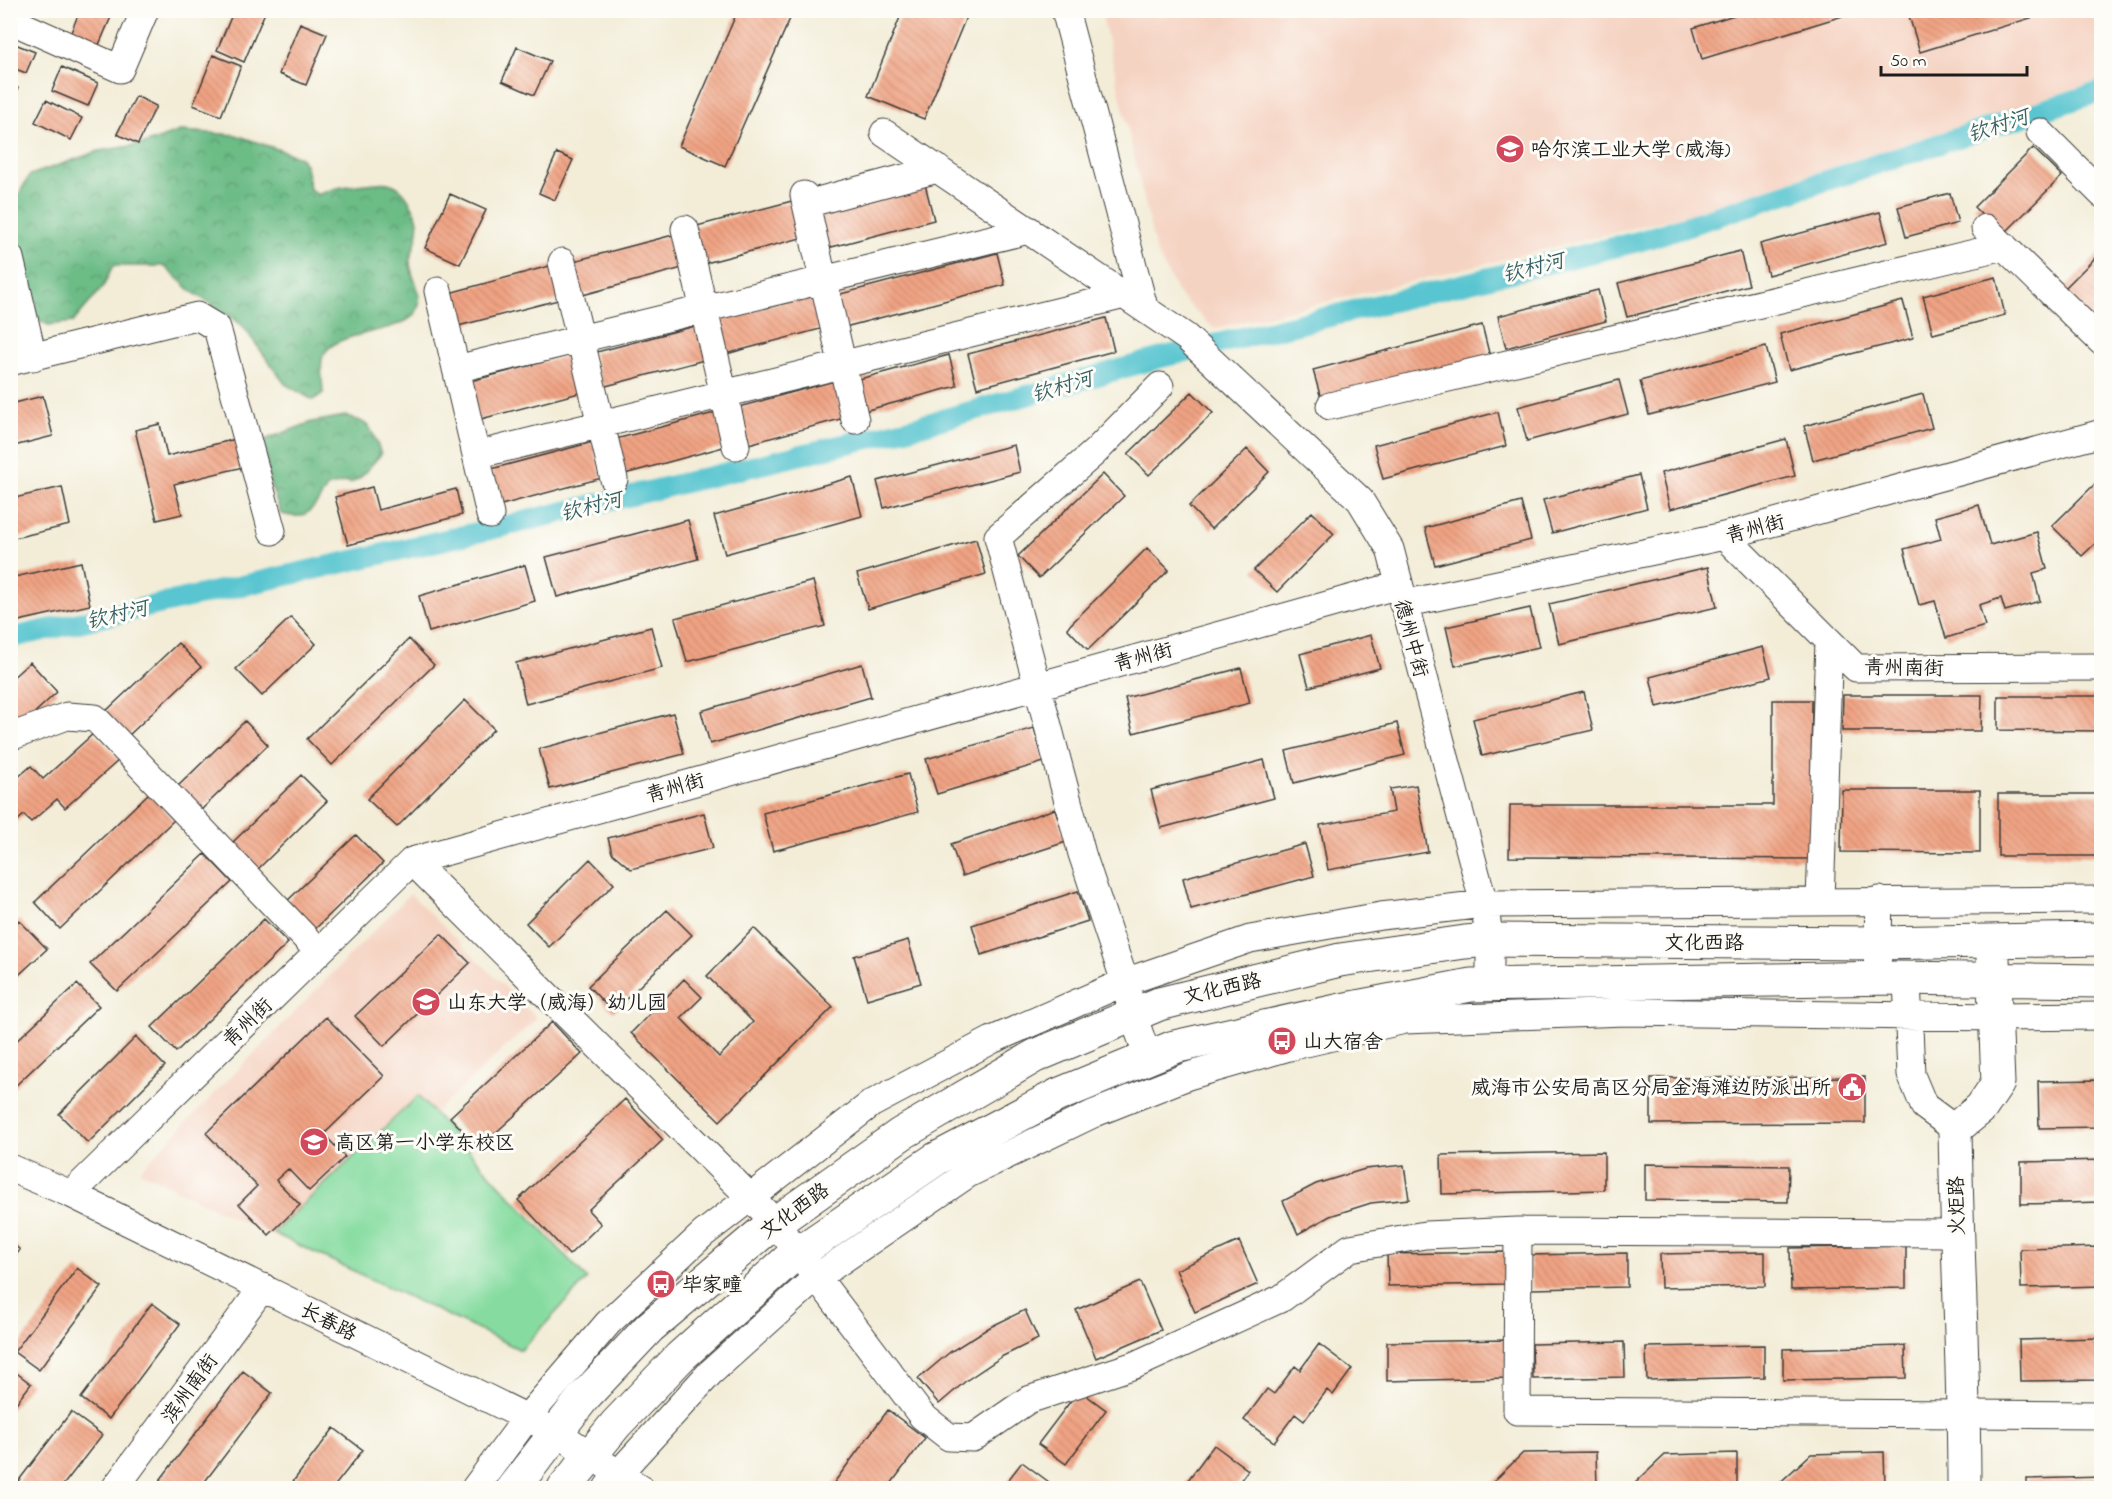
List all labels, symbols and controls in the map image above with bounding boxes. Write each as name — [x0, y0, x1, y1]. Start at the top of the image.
scale bar — [1881, 39, 2026, 77]
text: 50 m — [1890, 49, 1927, 75]
water label: 钦村河 — [1964, 102, 2036, 151]
school or university icon: 哈尔滨工业大学 (威海) — [1494, 133, 1526, 165]
place label: 哈尔滨工业大学 (威海) — [1531, 137, 1730, 166]
water label: 钦村河 — [1499, 246, 1571, 291]
water label: 钦村河 — [1028, 364, 1100, 411]
water label: 钦村河 — [557, 485, 629, 530]
street label: 青州街 — [1723, 509, 1788, 552]
water label: 钦村河 — [83, 594, 154, 638]
street label: 德州中街 — [1385, 596, 1434, 681]
street label: 青州街 — [1111, 637, 1176, 680]
street label: 青州南街 — [1864, 654, 1944, 685]
street label: 青州街 — [643, 767, 709, 812]
street label: 文化西路 — [1664, 930, 1745, 959]
street label: 文化西路 — [1180, 967, 1266, 1014]
school or university icon: 山东大学（威海）幼儿园 — [410, 986, 442, 1018]
place label: 山东大学（威海）幼儿园 — [447, 990, 667, 1019]
street label: 青州街 — [217, 993, 280, 1055]
bus stop icon: 山大宿舍 — [1266, 1025, 1298, 1057]
place label: 山大宿舍 — [1303, 1029, 1383, 1058]
public building icon: 威海市公安局高区分局金海滩边防派出所 — [1836, 1071, 1868, 1103]
place label: 威海市公安局高区分局金海滩边防派出所 — [1471, 1075, 1831, 1104]
school or university icon: 高区第一小学东校区 — [298, 1126, 330, 1158]
place label: 高区第一小学东校区 — [335, 1130, 515, 1159]
street label: 火炬路 — [1943, 1175, 1974, 1236]
street label: 文化西路 — [755, 1176, 837, 1247]
bus stop icon: 毕家疃 — [645, 1268, 677, 1300]
place label: 毕家疃 — [682, 1272, 742, 1301]
street label: 长春路 — [295, 1297, 362, 1350]
street label: 滨州南街 — [156, 1349, 226, 1430]

